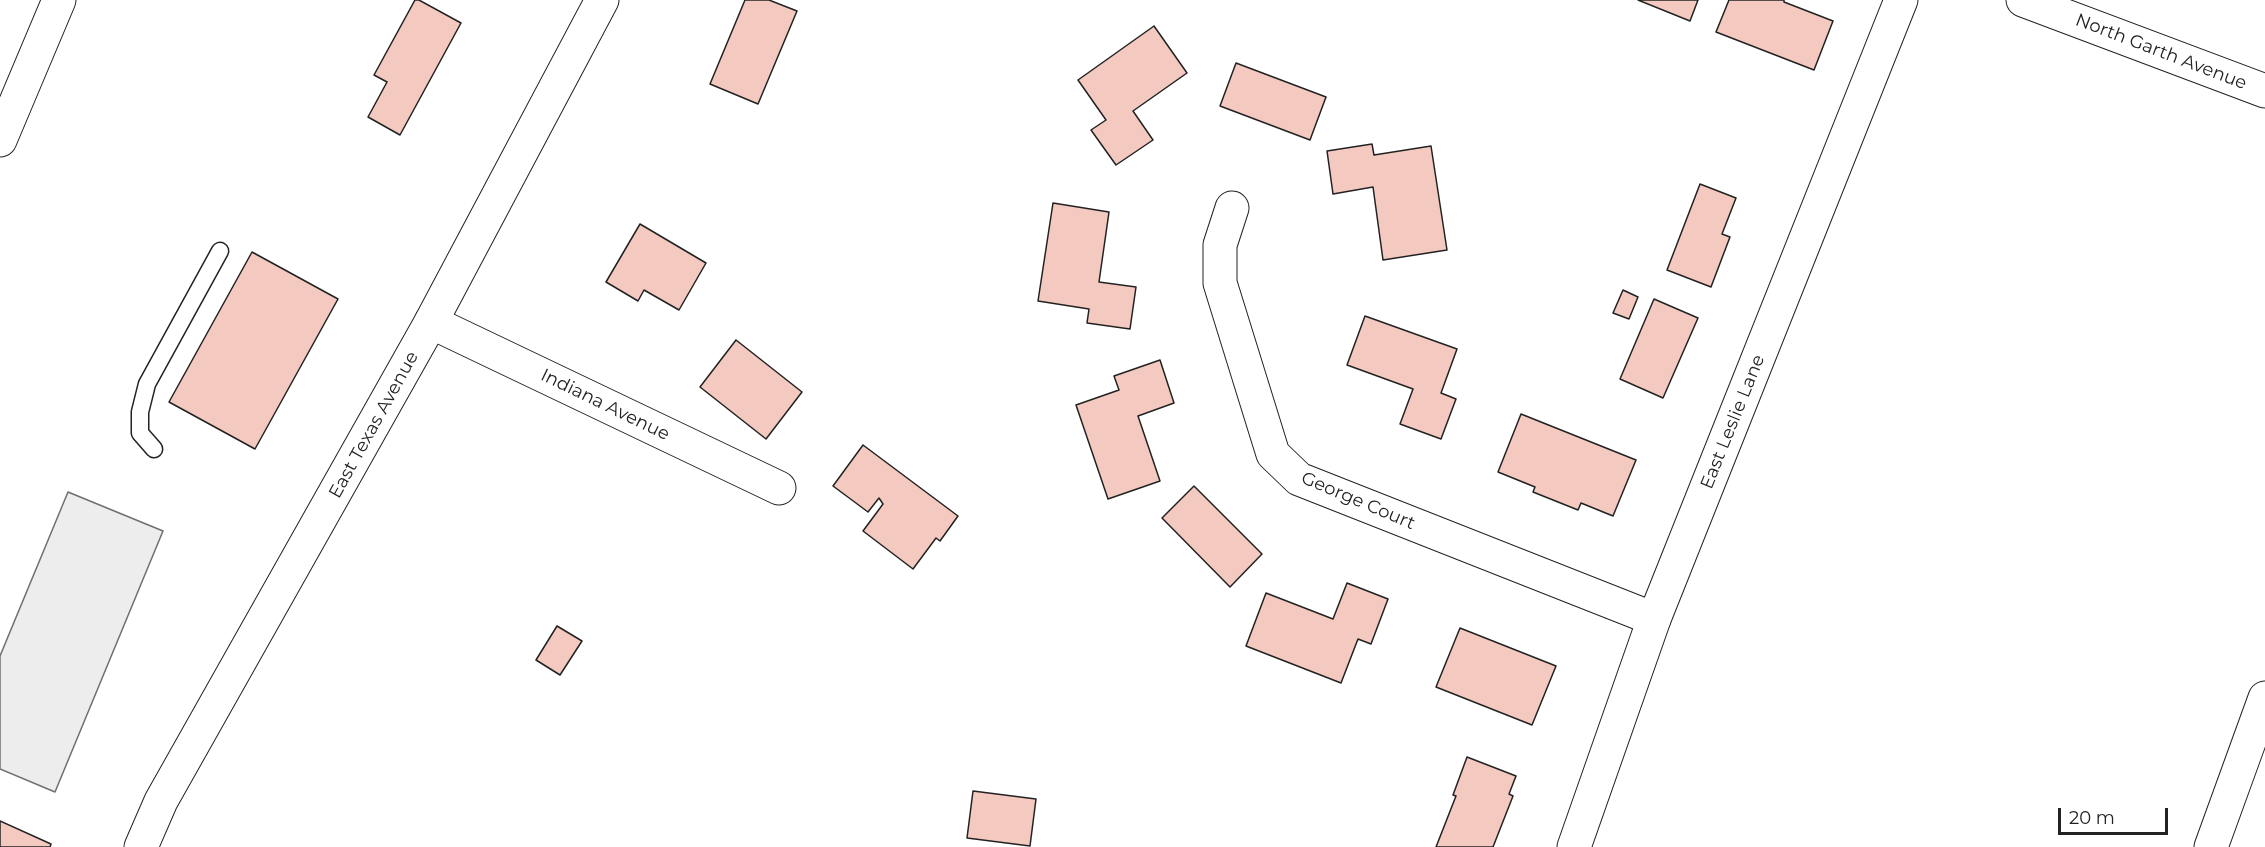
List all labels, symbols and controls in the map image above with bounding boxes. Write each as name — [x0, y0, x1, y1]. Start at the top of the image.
street label: North Garth Avenue — [2072, 9, 2250, 95]
street label: East Texas Avenue — [325, 348, 423, 502]
street label: East Leslie Lane — [1696, 352, 1770, 492]
street label: Indiana Avenue — [537, 364, 673, 446]
street label: George Court — [1298, 467, 1418, 535]
scale bar — [2061, 796, 2170, 834]
text: 20 m — [2069, 807, 2115, 829]

